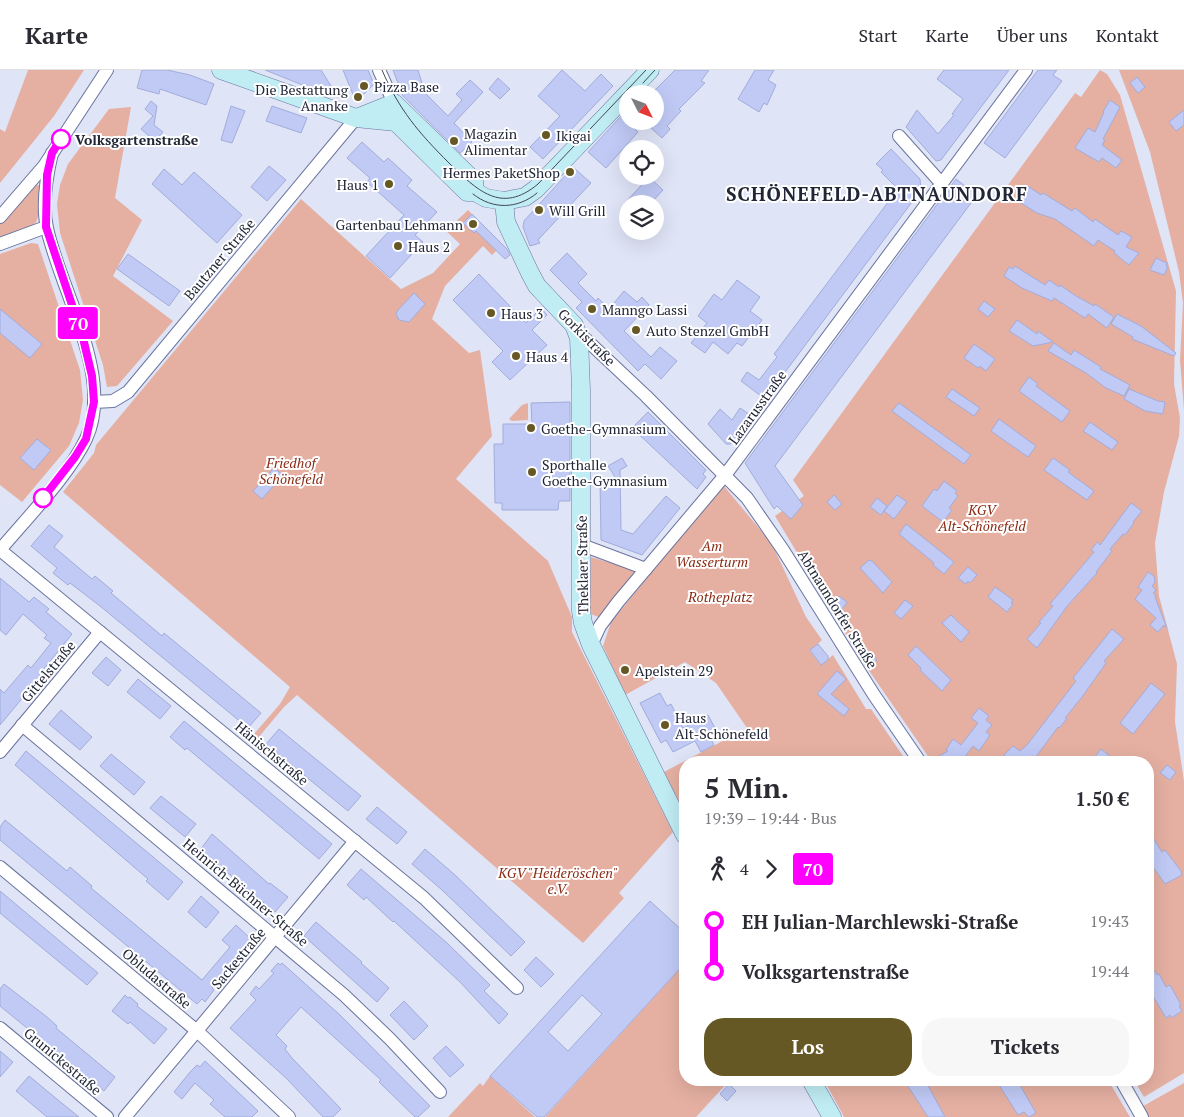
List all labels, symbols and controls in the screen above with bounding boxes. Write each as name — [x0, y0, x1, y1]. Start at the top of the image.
text: Karte — [25, 19, 88, 51]
text: Start — [858, 23, 897, 47]
text: Karte — [925, 23, 969, 47]
text: Über uns — [997, 23, 1068, 47]
text: Kontakt — [1096, 23, 1159, 47]
place label: Pizza Base — [374, 77, 439, 96]
place label: Die Bestattung Ananke — [255, 80, 349, 115]
marker: Pizza Base — [358, 80, 370, 92]
north arrow — [619, 85, 664, 130]
map controls — [619, 85, 664, 240]
marker: Die Bestattung Ananke — [352, 91, 364, 103]
place label: Magazin Alimentar — [464, 124, 528, 159]
place label: Ikigai — [556, 126, 591, 145]
marker: Volksgartenstraße — [51, 129, 71, 149]
marker: Ikigai — [540, 129, 552, 141]
place label: Volksgartenstraße — [75, 130, 199, 149]
marker: Magazin Alimentar — [448, 135, 460, 147]
button: locate — [619, 140, 664, 185]
place label: Hermes PaketShop — [443, 163, 560, 182]
marker: Hermes PaketShop — [564, 166, 576, 178]
place label: Haus 1 — [337, 175, 379, 194]
marker: Haus 1 — [383, 178, 395, 190]
district label: SCHÖNEFELD-ABTNAUNDORF — [726, 181, 1028, 206]
button: layers — [619, 195, 664, 240]
place label: Will Grill — [549, 201, 606, 220]
marker: Will Grill — [533, 204, 545, 216]
street label: Bautzner Straße — [179, 214, 259, 304]
place label: Gartenbau Lehmann — [336, 215, 464, 234]
marker: Gartenbau Lehmann — [467, 218, 479, 230]
place label: Haus 2 — [408, 237, 450, 256]
marker: Haus 2 — [392, 240, 404, 252]
place label: Manngo Lassi — [602, 300, 687, 319]
marker: Manngo Lassi — [586, 303, 598, 315]
place label: Haus 3 — [501, 304, 543, 323]
street label: Gorkistraße — [554, 304, 620, 370]
line badge: 70 — [56, 307, 100, 339]
marker: Haus 3 — [485, 307, 497, 319]
text: 70 — [68, 311, 88, 335]
place label: Auto Stenzel GmbH — [646, 321, 769, 340]
marker: Auto Stenzel GmbH — [630, 324, 642, 336]
place label: Haus 4 — [526, 347, 569, 366]
marker: Haus 4 — [510, 350, 522, 362]
street label: Lazarusstraße — [724, 366, 790, 448]
place label: Goethe-Gymnasium — [541, 419, 666, 438]
marker: Goethe-Gymnasium — [525, 422, 537, 434]
park label: Friedhof Schönefeld — [259, 453, 324, 488]
place label: Sporthalle Goethe-Gymnasium — [542, 455, 667, 490]
marker: Sporthalle Goethe-Gymnasium — [526, 466, 538, 478]
unlabelled marker — [33, 488, 53, 508]
park label: KGV Alt-Schönefeld — [937, 500, 1026, 535]
street label: Theklaer Straße — [572, 515, 592, 615]
park label: Am Wasserturm — [676, 536, 748, 571]
street label: Abtnaundorfer Straße — [794, 546, 882, 672]
park label: Rotheplatz — [687, 587, 753, 606]
street label: Gittelstraße — [17, 636, 79, 706]
place label: Apelstein 29 — [635, 661, 713, 680]
marker: Apelstein 29 — [619, 664, 631, 676]
place label: Haus Alt-Schönefeld — [675, 708, 768, 743]
street label: Hänischstraße — [231, 717, 313, 789]
marker: Haus Alt-Schönefeld — [659, 719, 671, 731]
text: 5 Min. — [704, 769, 789, 806]
text: 1.50 € — [1075, 786, 1129, 811]
text: 19:39 – 19:44 · Bus — [704, 807, 837, 829]
street label: Heinrich-Büchner-Straße — [179, 834, 313, 950]
icon: walk — [704, 855, 732, 883]
icon: forward — [757, 855, 785, 883]
text: 70 — [803, 857, 823, 881]
text: 4 — [740, 858, 749, 880]
park label: KGV "Heideröschen" e.V. — [497, 863, 618, 898]
text: EH Julian-Marchlewski-Straße — [742, 909, 1019, 934]
text: 19:43 — [1090, 910, 1129, 932]
street label: Sackestraße — [207, 923, 269, 993]
street label: Obludastraße — [118, 943, 196, 1013]
text: Volksgartenstraße — [742, 959, 909, 984]
text: 19:44 — [1090, 960, 1129, 982]
button: Los — [704, 1018, 912, 1076]
button: Tickets — [922, 1018, 1129, 1076]
street label: Grunickestraße — [20, 1023, 106, 1099]

